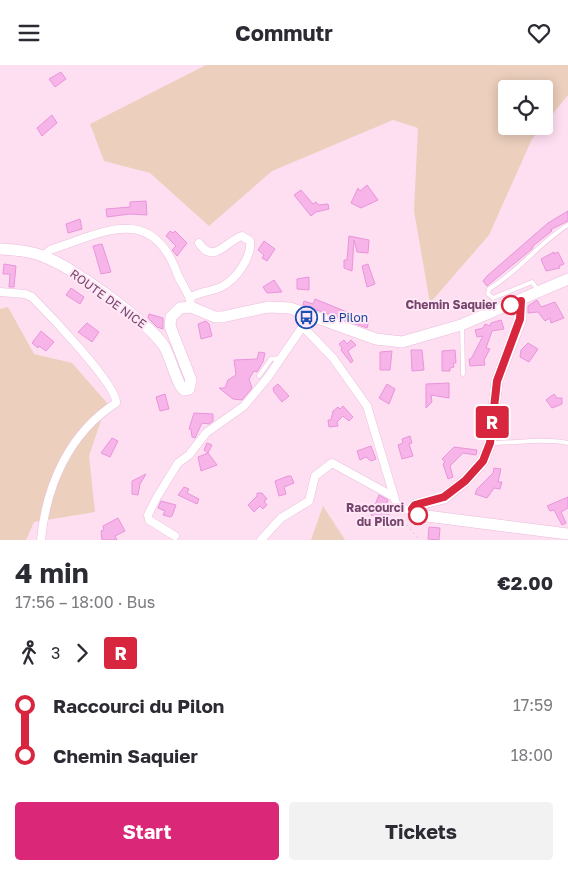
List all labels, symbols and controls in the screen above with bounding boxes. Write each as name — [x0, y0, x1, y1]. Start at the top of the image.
icon: menu — [15, 19, 43, 47]
text: Commutr — [235, 19, 333, 46]
icon: heart — [525, 19, 553, 47]
map controls — [498, 80, 553, 135]
button: locate — [498, 80, 553, 135]
street label: ROUTE DE NICE — [67, 266, 149, 331]
marker: Chemin Saquier — [501, 295, 521, 315]
place label: Chemin Saquier — [406, 297, 497, 312]
bus stop icon: Le Pilon — [294, 306, 318, 330]
place label: Le Pilon — [322, 310, 368, 325]
line badge: R — [476, 406, 508, 438]
text: R — [486, 411, 498, 433]
place label: Raccourci du Pilon — [346, 500, 404, 529]
marker: Raccourci du Pilon — [408, 505, 428, 525]
text: 4 min — [15, 556, 89, 589]
text: €2.00 — [497, 571, 553, 594]
text: 17:56 – 18:00 · Bus — [15, 592, 155, 612]
icon: walk — [15, 639, 43, 667]
icon: forward — [68, 639, 96, 667]
text: R — [114, 642, 127, 664]
text: 3 — [51, 643, 60, 663]
text: Raccourci du Pilon — [53, 694, 224, 717]
text: 17:59 — [513, 695, 553, 715]
text: Chemin Saquier — [53, 744, 198, 767]
text: 18:00 — [511, 745, 553, 765]
button: Start — [15, 802, 279, 860]
button: Tickets — [289, 802, 553, 860]

